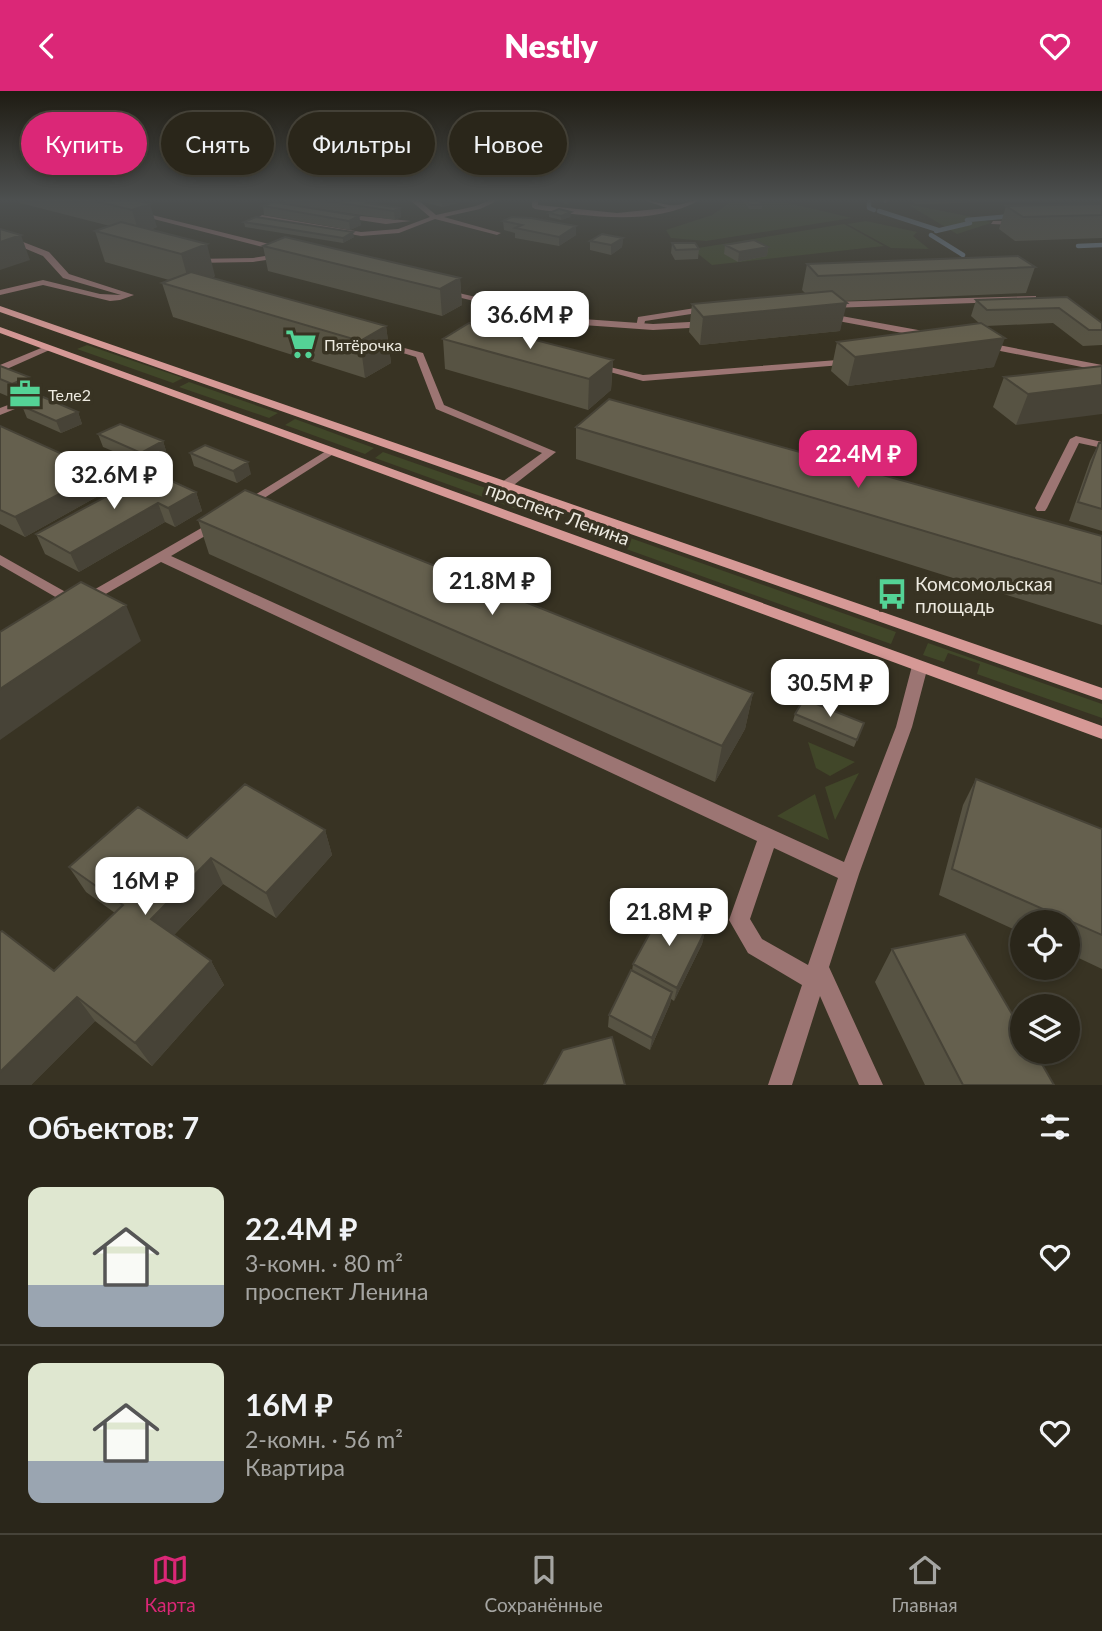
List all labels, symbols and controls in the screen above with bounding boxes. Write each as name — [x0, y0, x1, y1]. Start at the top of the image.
text: Nestly — [504, 26, 598, 65]
icon: back — [28, 27, 66, 65]
icon: heart — [1036, 27, 1074, 65]
chip: Купить — [21, 112, 147, 175]
chip: Снять — [161, 112, 274, 175]
chip: Фильтры — [288, 112, 435, 175]
chip: Новое — [449, 112, 567, 175]
pin: 36.6M ₽ — [465, 292, 595, 351]
text: 36.6M ₽ — [487, 300, 573, 328]
supermarket icon: Пятёрочка — [284, 327, 318, 361]
place label: Пятёрочка — [324, 335, 402, 354]
office icon: Теле2 — [8, 377, 42, 411]
place label: Теле2 — [48, 385, 91, 404]
pin: 22.4M ₽ — [793, 431, 923, 490]
text: 22.4M ₽ — [815, 439, 901, 467]
pin: 32.6M ₽ — [49, 451, 179, 511]
text: 32.6M ₽ — [71, 460, 157, 488]
street label: проспект Ленина — [483, 476, 633, 550]
pin: 21.8M ₽ — [427, 557, 557, 617]
text: 21.8M ₽ — [449, 566, 535, 594]
place label: Комсомольская площадь — [915, 572, 1053, 617]
bus stop icon: Комсомольская площадь — [875, 577, 909, 611]
pin: 30.5M ₽ — [765, 659, 895, 719]
text: 30.5M ₽ — [787, 668, 873, 696]
pin: 16M ₽ — [96, 857, 194, 917]
text: 16M ₽ — [111, 866, 179, 894]
pin: 21.8M ₽ — [604, 889, 734, 948]
text: 21.8M ₽ — [626, 897, 712, 925]
map controls — [1010, 910, 1080, 1064]
button: locate — [1010, 910, 1080, 980]
button: layers — [1010, 994, 1080, 1064]
icon: filters — [1036, 1108, 1074, 1146]
text: Объектов: 7 — [28, 1109, 199, 1145]
text: 22.4M ₽ — [245, 1210, 357, 1246]
icon: home — [84, 1215, 168, 1299]
icon: heart — [1036, 1238, 1074, 1276]
text: 3-комн. · 80 m² — [245, 1249, 403, 1277]
text: проспект Ленина — [245, 1277, 428, 1305]
text: 16M ₽ — [245, 1386, 333, 1422]
icon: home — [84, 1391, 168, 1475]
icon: heart — [1036, 1414, 1074, 1452]
text: 2-комн. · 56 m² — [245, 1425, 403, 1453]
text: Квартира — [245, 1453, 345, 1481]
tab: Карта — [144, 1551, 196, 1616]
tab: Сохранённые — [485, 1551, 603, 1616]
tab: Главная — [892, 1551, 958, 1616]

